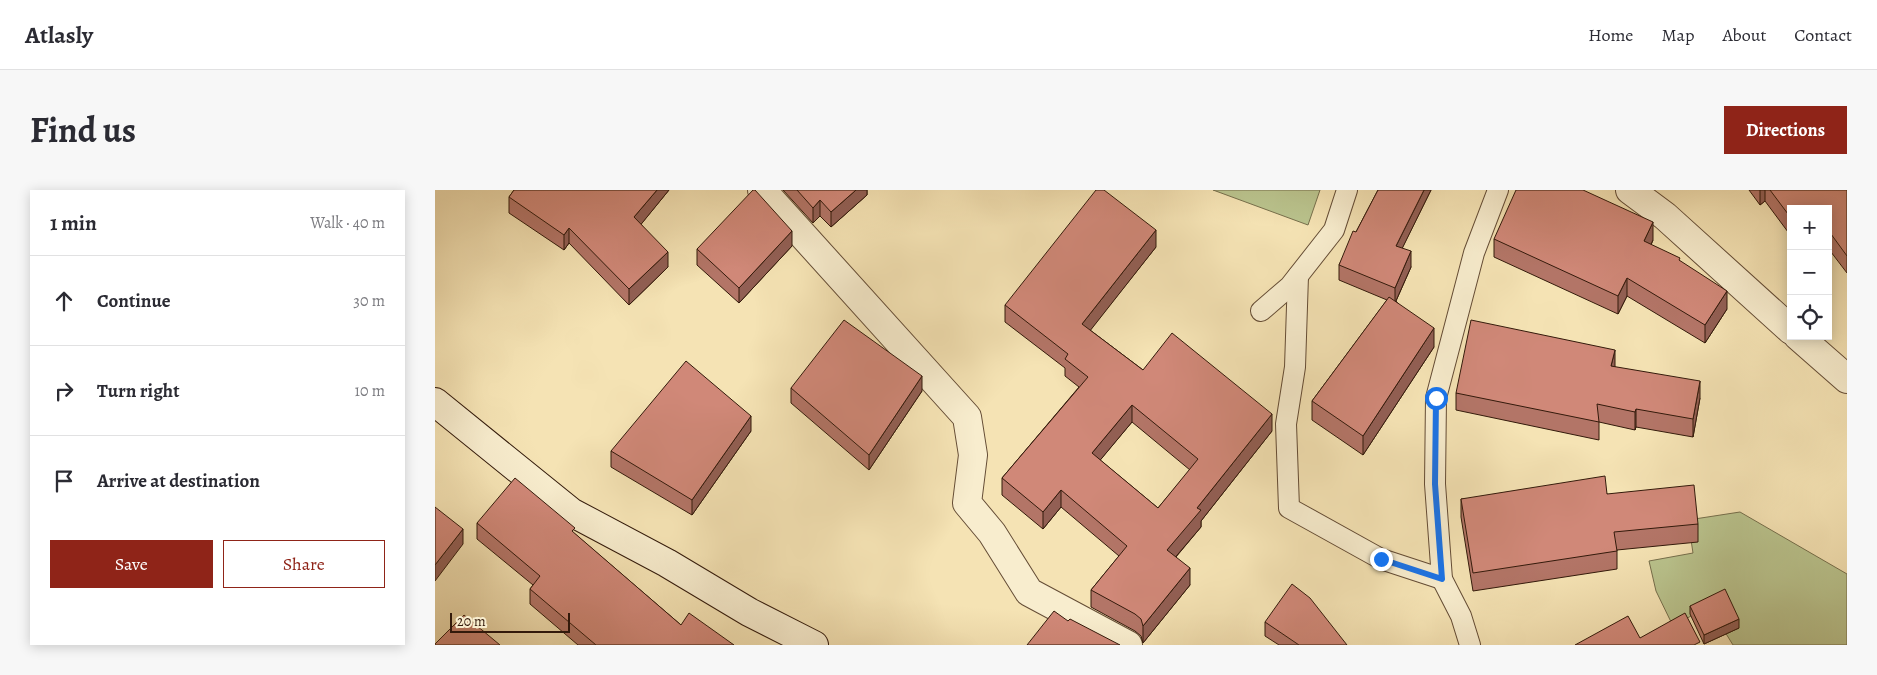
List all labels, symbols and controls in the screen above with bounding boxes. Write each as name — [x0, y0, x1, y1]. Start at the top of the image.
text: Atlasly — [25, 19, 93, 51]
text: Home — [1588, 23, 1633, 47]
text: Map — [1661, 23, 1694, 47]
text: About — [1722, 23, 1766, 47]
text: Contact — [1794, 23, 1852, 47]
text: Find us — [30, 106, 136, 154]
button: Directions — [1724, 106, 1847, 154]
map controls — [1787, 205, 1832, 340]
button: + — [1787, 205, 1832, 250]
text: 1 min — [50, 209, 97, 237]
text: Walk · 40 m — [310, 212, 385, 234]
button: − — [1787, 250, 1832, 295]
icon: ahead — [50, 287, 78, 315]
text: Continue — [97, 288, 171, 314]
text: 30 m — [353, 290, 385, 312]
button: locate — [1787, 295, 1832, 340]
icon: right — [50, 377, 78, 405]
text: Turn right — [97, 378, 179, 404]
text: 10 m — [355, 380, 385, 402]
route start — [1425, 387, 1448, 410]
icon: arrive — [50, 467, 78, 495]
text: Arrive at destination — [97, 468, 260, 494]
button: Save — [50, 540, 213, 588]
button: Share — [223, 540, 385, 588]
route end — [1370, 548, 1393, 571]
scale bar — [450, 610, 570, 633]
text: 20 m — [457, 612, 486, 631]

